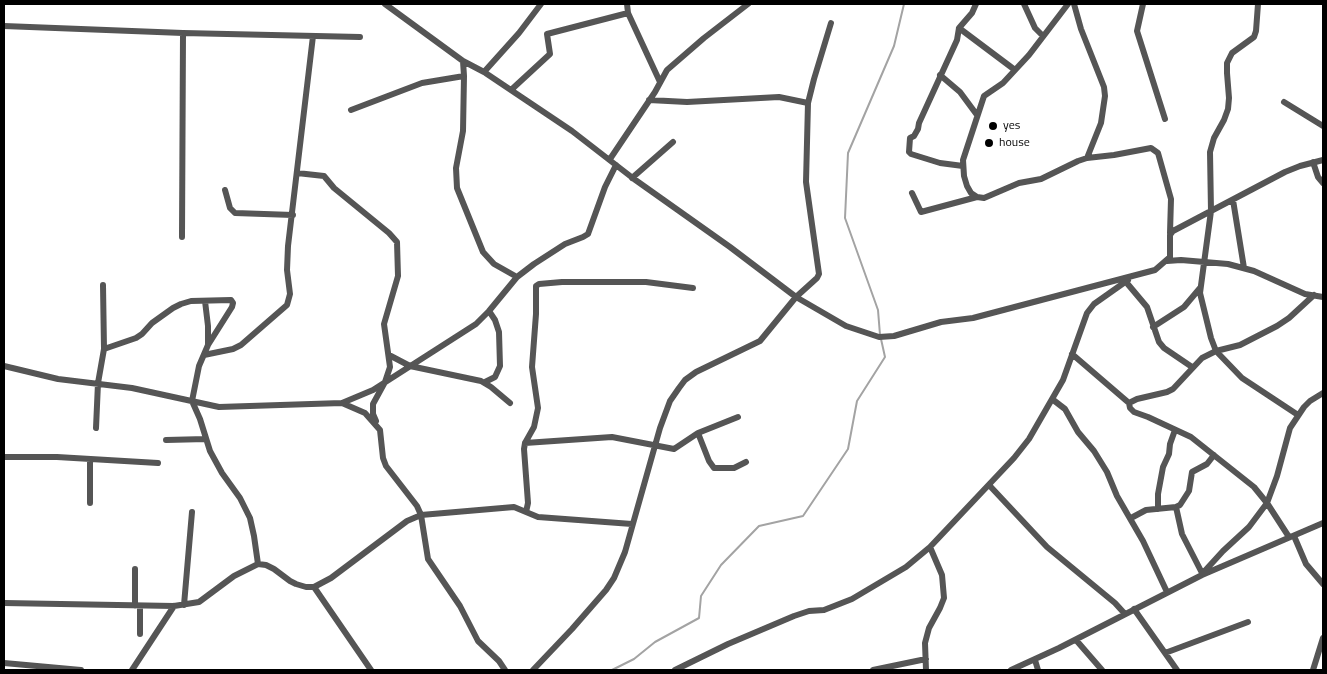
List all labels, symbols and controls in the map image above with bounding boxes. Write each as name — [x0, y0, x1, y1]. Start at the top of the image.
place label: yes — [1003, 119, 1020, 133]
marker: yes — [987, 120, 999, 132]
place label: house — [999, 136, 1030, 150]
marker: house — [983, 137, 995, 149]

